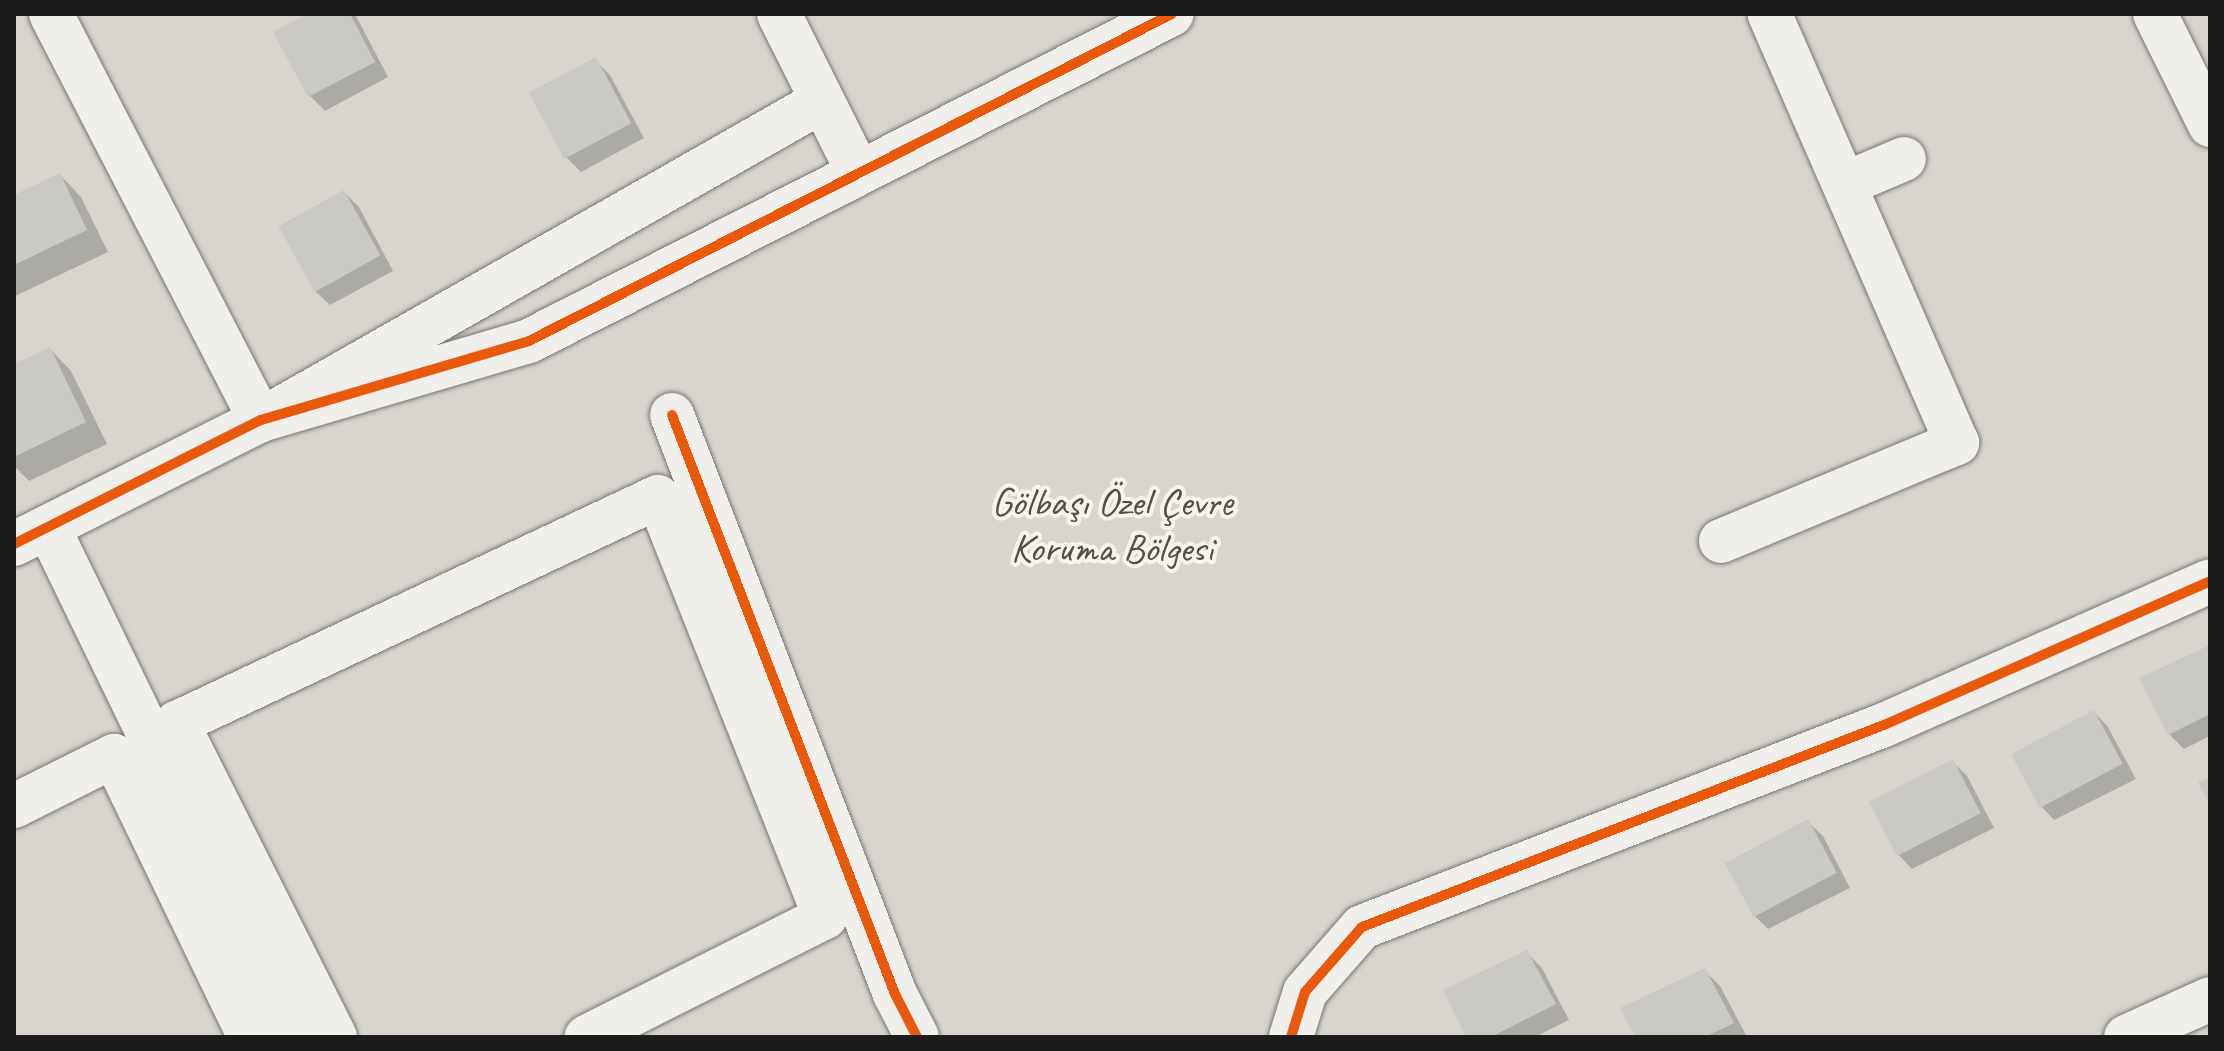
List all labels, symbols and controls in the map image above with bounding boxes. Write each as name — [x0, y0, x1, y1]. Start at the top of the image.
park label: Gölbaşı Özel Çevre Koruma Bölgesi — [992, 478, 1232, 572]

